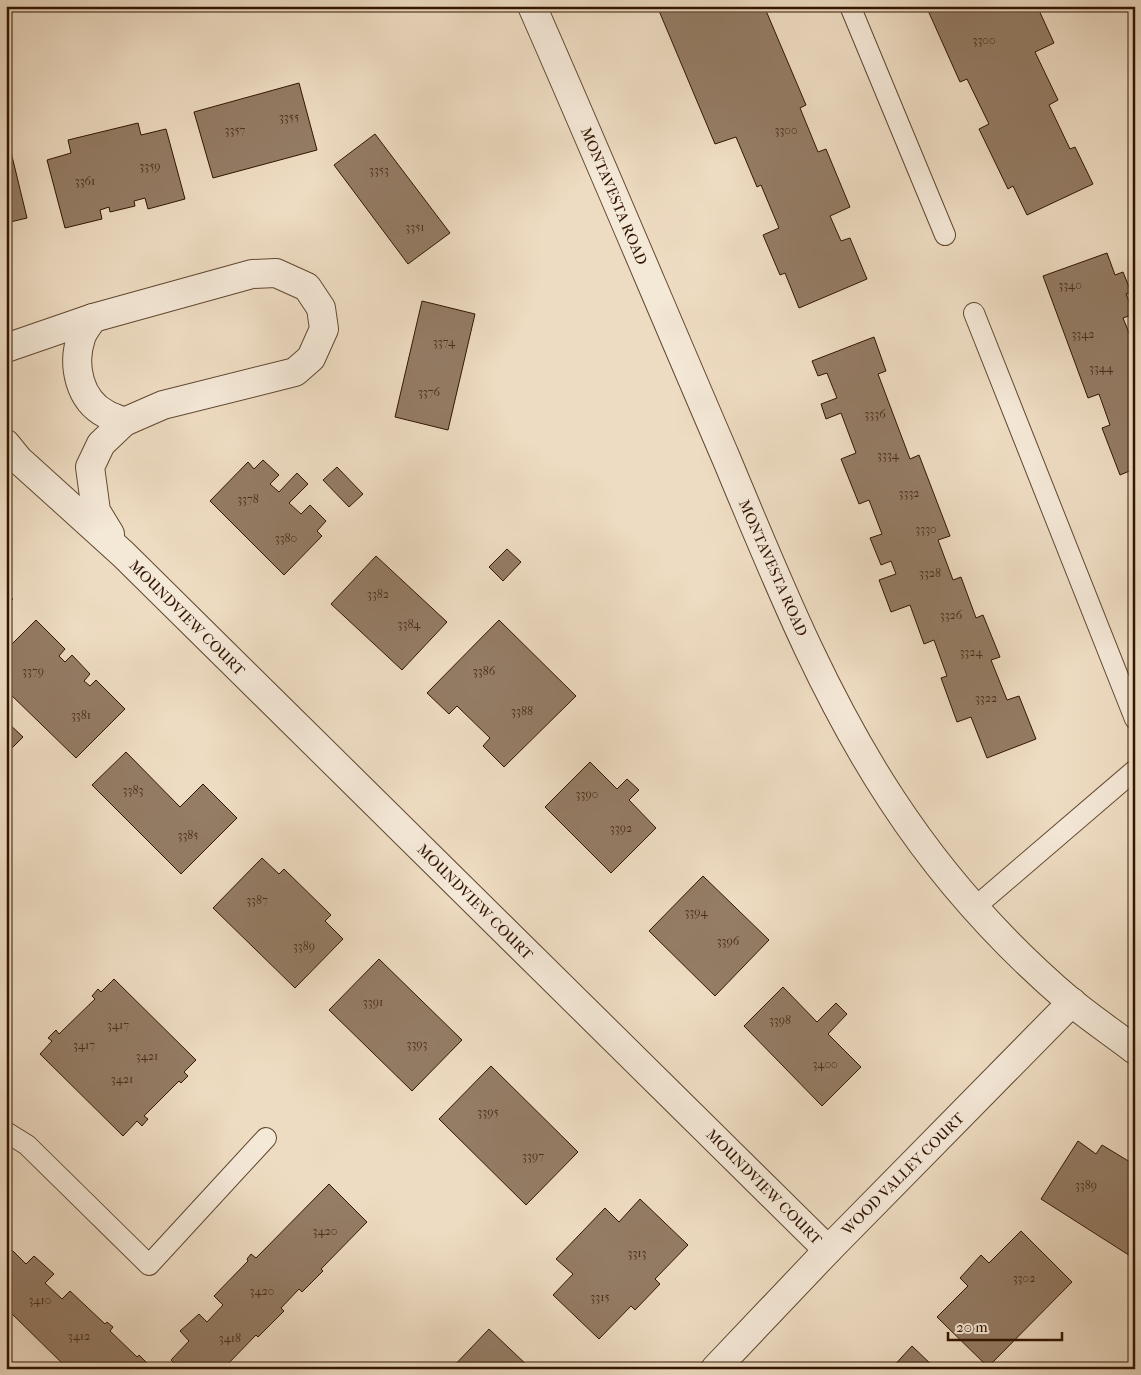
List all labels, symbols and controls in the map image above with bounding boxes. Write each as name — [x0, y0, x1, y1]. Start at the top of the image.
house number: 3300 — [972, 33, 996, 47]
house number: 3355 — [279, 110, 299, 124]
house number: 3357 — [225, 123, 246, 137]
house number: 3300 — [774, 123, 798, 137]
street label: MONTAVESTA ROAD — [577, 124, 651, 268]
house number: 3359 — [139, 159, 161, 173]
house number: 3353 — [369, 163, 389, 177]
house number: 3361 — [75, 174, 95, 188]
house number: 3351 — [405, 220, 425, 234]
house number: 3340 — [1058, 278, 1082, 292]
house number: 3342 — [1071, 327, 1095, 341]
house number: 3374 — [433, 335, 456, 349]
house number: 3344 — [1089, 361, 1114, 375]
house number: 3376 — [418, 385, 441, 399]
house number: 3336 — [864, 407, 886, 421]
house number: 3334 — [877, 448, 900, 462]
house number: 3332 — [899, 486, 919, 500]
house number: 3378 — [237, 492, 259, 506]
street label: MONTAVESTA ROAD — [735, 497, 811, 639]
house number: 3330 — [915, 522, 937, 536]
house number: 3380 — [275, 531, 297, 545]
street label: MOUNDVIEW COURT — [125, 556, 249, 680]
house number: 3328 — [919, 566, 941, 580]
house number: 3382 — [367, 587, 389, 601]
house number: 3326 — [940, 608, 963, 622]
house number: 3384 — [398, 617, 421, 631]
house number: 3324 — [959, 645, 983, 659]
house number: 3379 — [22, 664, 44, 678]
house number: 3386 — [473, 664, 496, 678]
house number: 3322 — [975, 691, 997, 705]
house number: 3388 — [511, 704, 533, 718]
house number: 3381 — [71, 708, 91, 722]
house number: 3383 — [123, 783, 143, 797]
house number: 3390 — [576, 787, 598, 801]
house number: 3392 — [610, 821, 632, 835]
house number: 3385 — [177, 828, 199, 842]
street label: MOUNDVIEW COURT — [413, 840, 537, 964]
house number: 3387 — [246, 893, 268, 907]
house number: 3394 — [684, 905, 708, 919]
house number: 3396 — [717, 934, 740, 948]
house number: 3389 — [293, 939, 315, 953]
house number: 3391 — [363, 995, 383, 1009]
house number: 3398 — [769, 1013, 791, 1027]
house number: 3417 — [107, 1018, 129, 1032]
house number: 3393 — [406, 1037, 428, 1051]
house number: 3417 — [73, 1038, 95, 1052]
house number: 3421 — [136, 1049, 158, 1063]
house number: 3400 — [812, 1057, 838, 1071]
house number: 3421 — [111, 1072, 133, 1086]
house number: 3395 — [477, 1105, 499, 1119]
street label: WOOD VALLEY COURT — [837, 1108, 969, 1240]
street label: MOUNDVIEW COURT — [702, 1125, 826, 1249]
house number: 3397 — [522, 1149, 544, 1163]
house number: 3389 — [1075, 1178, 1097, 1192]
house number: 3420 — [313, 1224, 337, 1238]
house number: 3313 — [627, 1246, 647, 1260]
house number: 3302 — [1013, 1271, 1035, 1285]
house number: 3420 — [250, 1284, 274, 1298]
house number: 3315 — [590, 1290, 610, 1304]
house number: 3410 — [29, 1293, 51, 1307]
scale bar — [948, 1310, 1062, 1342]
text: 20 m — [956, 1318, 988, 1336]
house number: 3412 — [68, 1329, 90, 1343]
house number: 3418 — [219, 1331, 241, 1345]

